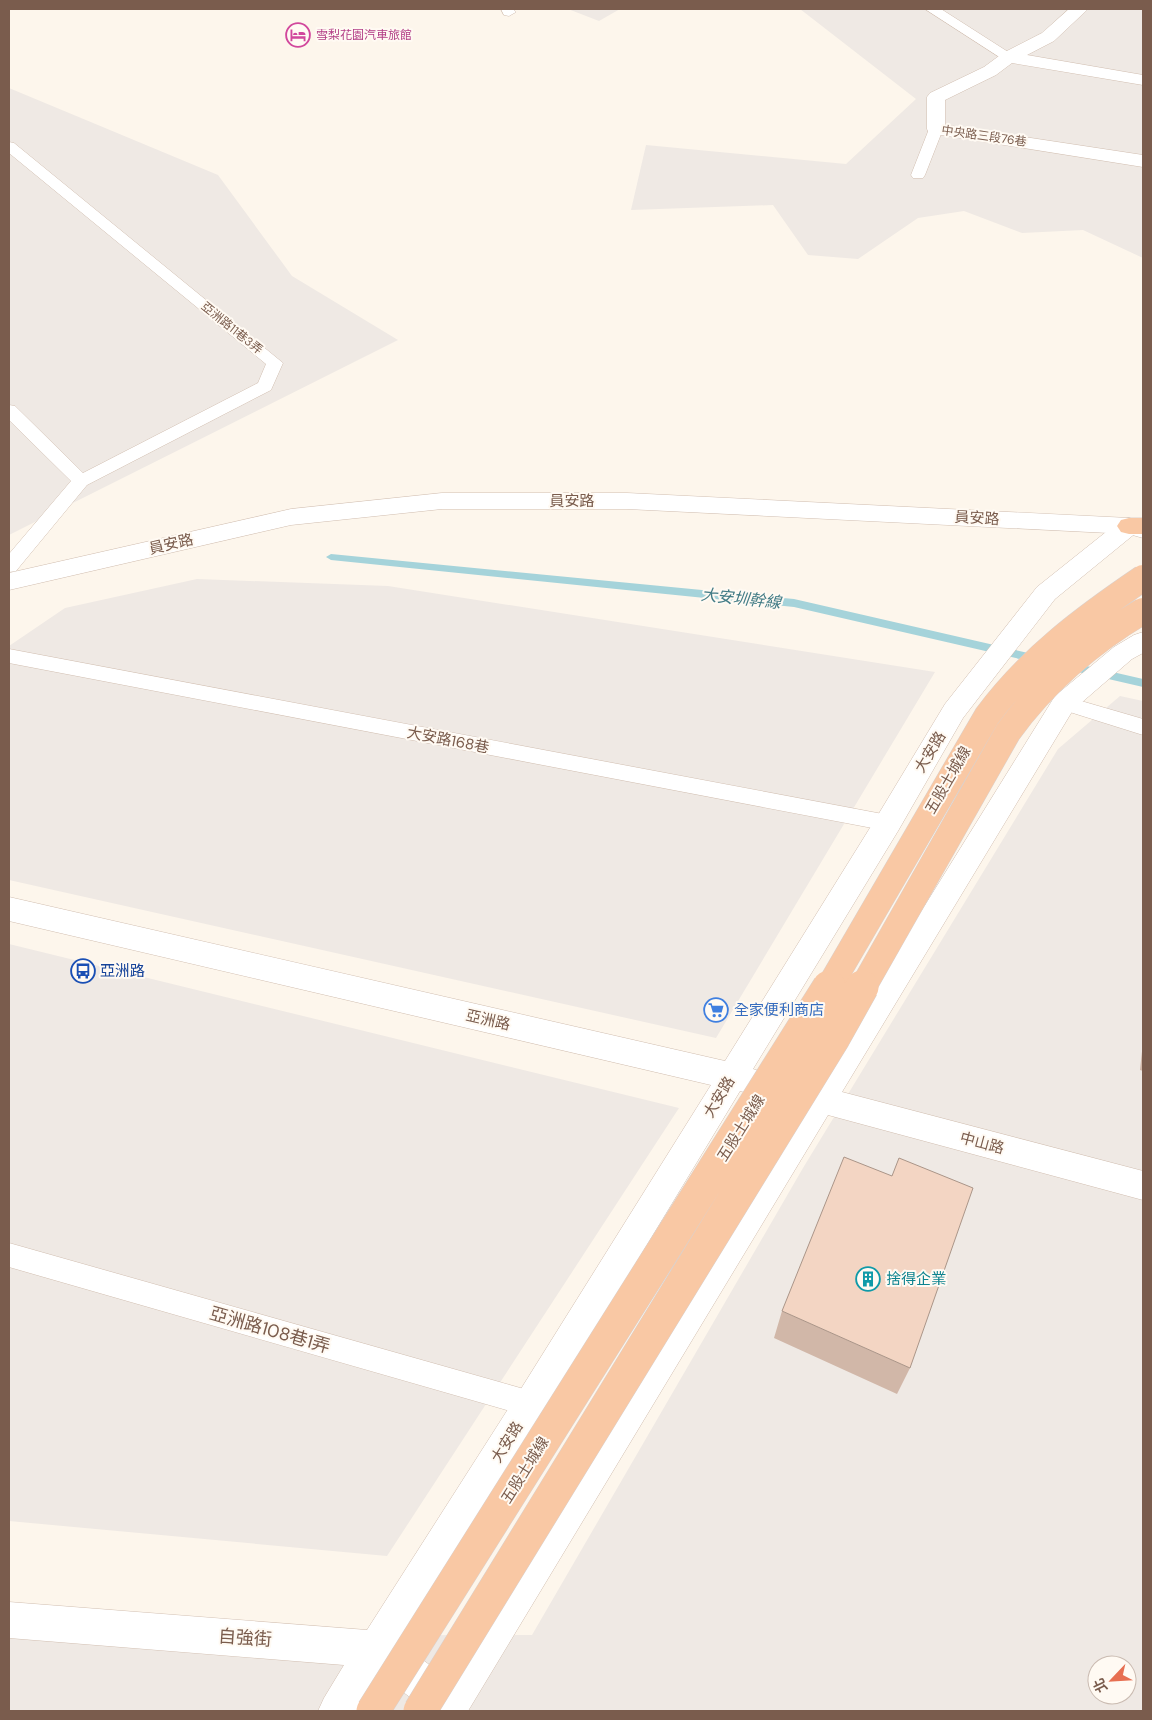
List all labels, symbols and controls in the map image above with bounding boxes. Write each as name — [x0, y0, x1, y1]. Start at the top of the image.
hotel icon: 雪梨花園汽車旅館 — [285, 22, 311, 48]
place label: 雪梨花園汽車旅館 — [316, 27, 412, 43]
street label: 中央路三段76巷 — [940, 122, 1028, 150]
street label: 亞洲路11巷3弄 — [198, 298, 266, 358]
street label: 員安路 — [549, 491, 595, 511]
street label: 員安路 — [954, 507, 1000, 529]
street label: 員安路 — [147, 529, 195, 559]
water label: 大安圳幹線 — [700, 584, 784, 613]
street label: 大安路168巷 — [405, 722, 491, 758]
street label: 大安路 — [910, 728, 950, 776]
street label: 五股土城線 — [921, 743, 975, 817]
bus stop icon: 亞洲路 — [70, 958, 96, 984]
place label: 亞洲路 — [100, 961, 145, 981]
supermarket icon: 全家便利商店 — [703, 997, 729, 1023]
place label: 全家便利商店 — [734, 1000, 824, 1020]
street label: 亞洲路 — [464, 1005, 512, 1035]
street label: 大安路 — [699, 1073, 739, 1121]
street label: 五股土城線 — [713, 1091, 769, 1165]
street label: 中山路 — [958, 1128, 1006, 1158]
building icon: 捨得企業 — [855, 1266, 881, 1292]
place label: 捨得企業 — [886, 1269, 946, 1289]
street label: 亞洲路108巷1弄 — [207, 1301, 333, 1359]
street label: 大安路 — [487, 1418, 527, 1466]
street label: 五股土城線 — [497, 1433, 553, 1507]
street label: 自強街 — [217, 1624, 273, 1652]
north arrow — [1087, 1655, 1137, 1705]
text: 北 — [1089, 1675, 1111, 1696]

